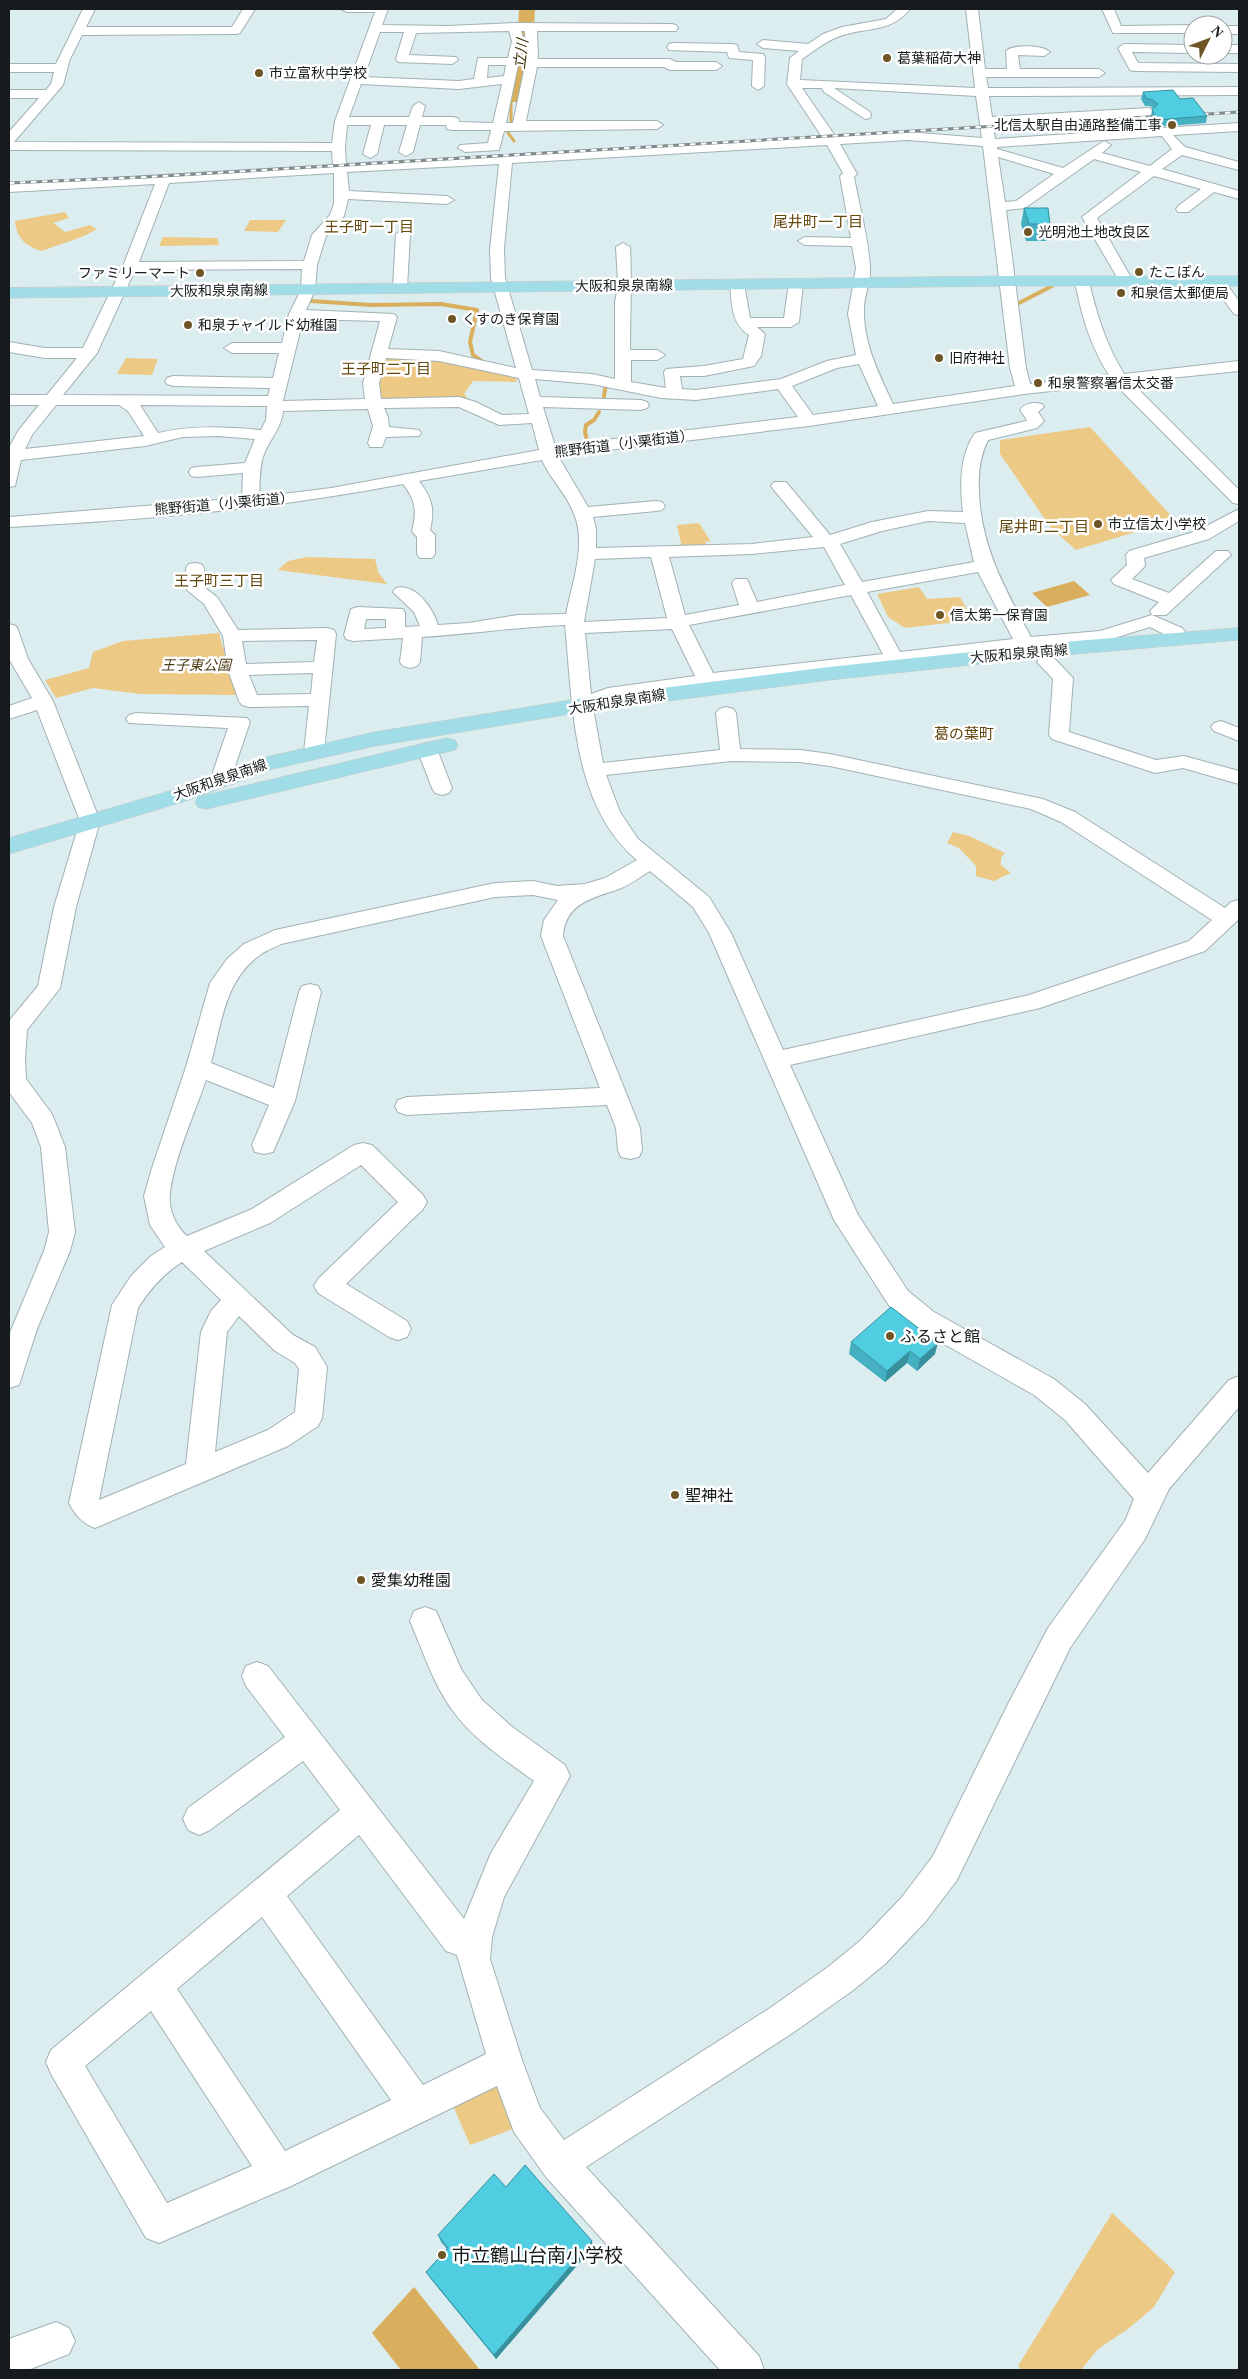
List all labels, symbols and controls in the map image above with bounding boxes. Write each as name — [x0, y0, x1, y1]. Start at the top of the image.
north arrow — [1183, 15, 1233, 65]
text: N — [1208, 23, 1226, 40]
water label: 立川 — [511, 36, 531, 70]
place label: 葛葉稲荷大神 — [897, 51, 981, 66]
marker: 葛葉稲荷大神 — [881, 52, 893, 64]
place label: 市立富秋中学校 — [269, 66, 367, 81]
marker: 市立富秋中学校 — [253, 67, 265, 79]
place label: 北信太駅自由通路整備工事 — [994, 117, 1162, 133]
marker: 北信太駅自由通路整備工事 — [1166, 119, 1178, 131]
district label: 尾井町一丁目 — [773, 213, 863, 230]
district label: 王子町一丁目 — [324, 219, 414, 235]
place label: 光明池土地改良区 — [1038, 225, 1150, 240]
marker: 光明池土地改良区 — [1022, 226, 1034, 238]
place label: たこぽん — [1149, 265, 1205, 280]
place label: ファミリーマート — [78, 266, 190, 281]
marker: たこぽん — [1133, 266, 1145, 278]
marker: ファミリーマート — [194, 267, 206, 279]
street label: 大阪和泉泉南線 — [575, 277, 673, 294]
street label: 大阪和泉泉南線 — [170, 282, 268, 299]
place label: 和泉信太郵便局 — [1131, 285, 1229, 301]
marker: 和泉信太郵便局 — [1115, 287, 1127, 299]
place label: くすのき保育園 — [462, 312, 560, 327]
marker: くすのき保育園 — [446, 313, 458, 325]
place label: 和泉チャイルド幼稚園 — [198, 317, 338, 333]
marker: 和泉チャイルド幼稚園 — [182, 319, 194, 331]
place label: 旧府神社 — [949, 351, 1005, 366]
marker: 旧府神社 — [933, 352, 945, 364]
district label: 王子町二丁目 — [341, 361, 431, 377]
place label: 和泉警察署信太交番 — [1048, 375, 1174, 391]
marker: 和泉警察署信太交番 — [1032, 377, 1044, 389]
street label: 熊野街道（小栗街道） — [553, 427, 694, 460]
street label: 熊野街道（小栗街道） — [154, 489, 294, 518]
place label: 市立信太小学校 — [1108, 517, 1206, 532]
district label: 尾井町二丁目 — [999, 518, 1089, 535]
marker: 市立信太小学校 — [1092, 518, 1104, 530]
district label: 王子町三丁目 — [174, 573, 264, 589]
place label: 信太第一保育園 — [950, 607, 1048, 623]
marker: 信太第一保育園 — [934, 609, 946, 621]
street label: 大阪和泉泉南線 — [969, 641, 1068, 666]
park label: 王子東公園 — [161, 658, 233, 673]
street label: 大阪和泉泉南線 — [567, 686, 667, 717]
district label: 葛の葉町 — [934, 726, 994, 742]
street label: 大阪和泉泉南線 — [171, 756, 269, 803]
place label: ふるさと館 — [900, 1328, 980, 1345]
marker: ふるさと館 — [884, 1330, 896, 1342]
place label: 聖神社 — [685, 1487, 733, 1504]
marker: 聖神社 — [669, 1489, 681, 1501]
place label: 愛集幼稚園 — [371, 1572, 451, 1589]
marker: 愛集幼稚園 — [355, 1574, 367, 1586]
place label: 市立鶴山台南小学校 — [452, 2245, 623, 2266]
marker: 市立鶴山台南小学校 — [436, 2249, 448, 2261]

